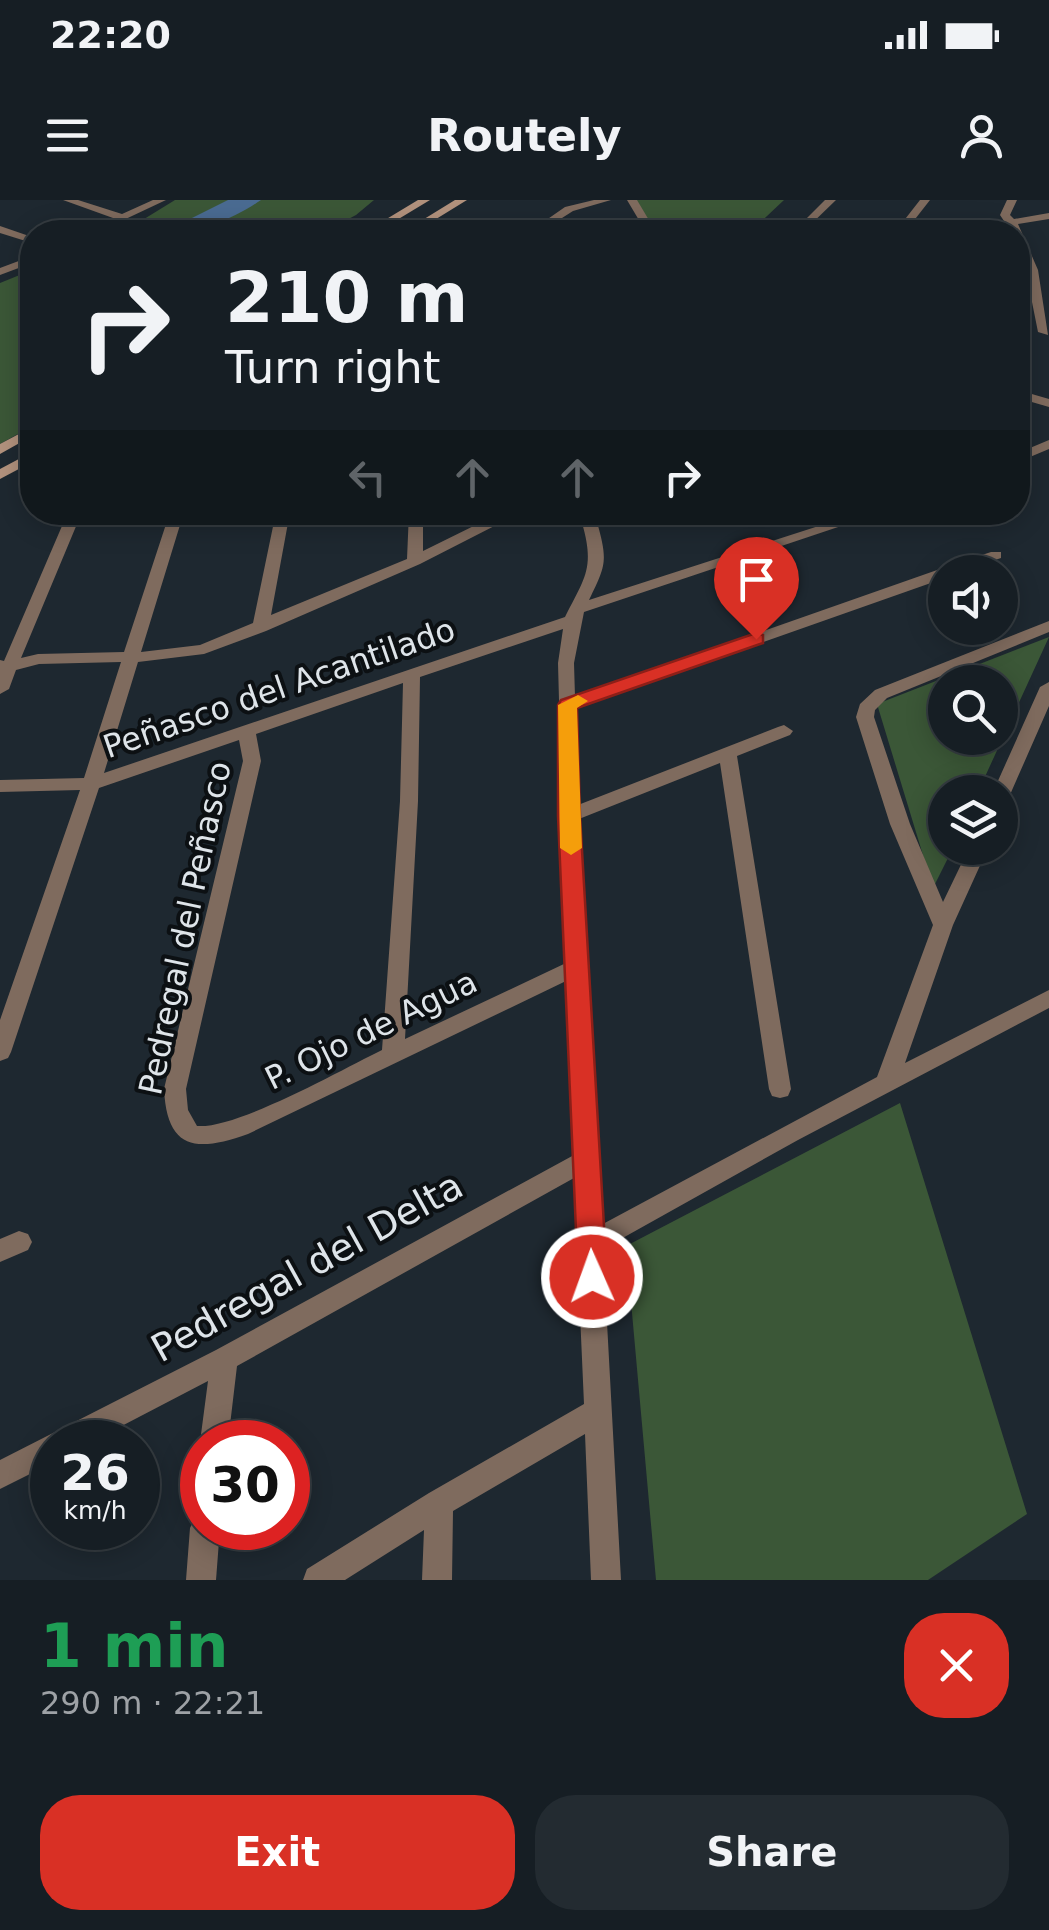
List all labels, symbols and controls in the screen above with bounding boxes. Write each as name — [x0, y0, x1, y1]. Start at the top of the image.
text: 22:20 — [50, 13, 171, 57]
icon: menu — [40, 108, 95, 163]
icon: person — [954, 108, 1009, 163]
text: Routely — [427, 109, 622, 162]
text: 210 m — [225, 257, 468, 339]
icon: right — [60, 260, 190, 390]
text: Turn right — [225, 341, 440, 394]
icon: left — [340, 450, 395, 505]
icon: ahead — [445, 450, 500, 505]
icon: ahead — [550, 450, 605, 505]
icon: right — [655, 450, 710, 505]
pin — [714, 537, 799, 640]
icon: arrive — [729, 552, 784, 607]
map controls — [928, 555, 1018, 865]
button: sound — [928, 555, 1018, 645]
street label: Peñasco del Acantilado — [98, 610, 460, 766]
button: search — [928, 665, 1018, 755]
street label: Pedregal del Peñasco — [131, 758, 239, 1098]
button: layers — [928, 775, 1018, 865]
street label: P. Ojo de Agua — [259, 962, 483, 1098]
street label: Pedregal del Delta — [144, 1163, 470, 1371]
position arrow — [540, 1225, 644, 1329]
speed limit sign: 30 — [180, 1420, 310, 1550]
text: 26 — [60, 1444, 130, 1502]
text: km/h — [63, 1496, 127, 1525]
text: 1 min — [40, 1611, 228, 1681]
button: close — [904, 1613, 1009, 1718]
text: 290 m · 22:21 — [40, 1684, 265, 1722]
button: Exit — [40, 1795, 515, 1910]
button: Share — [535, 1795, 1009, 1910]

